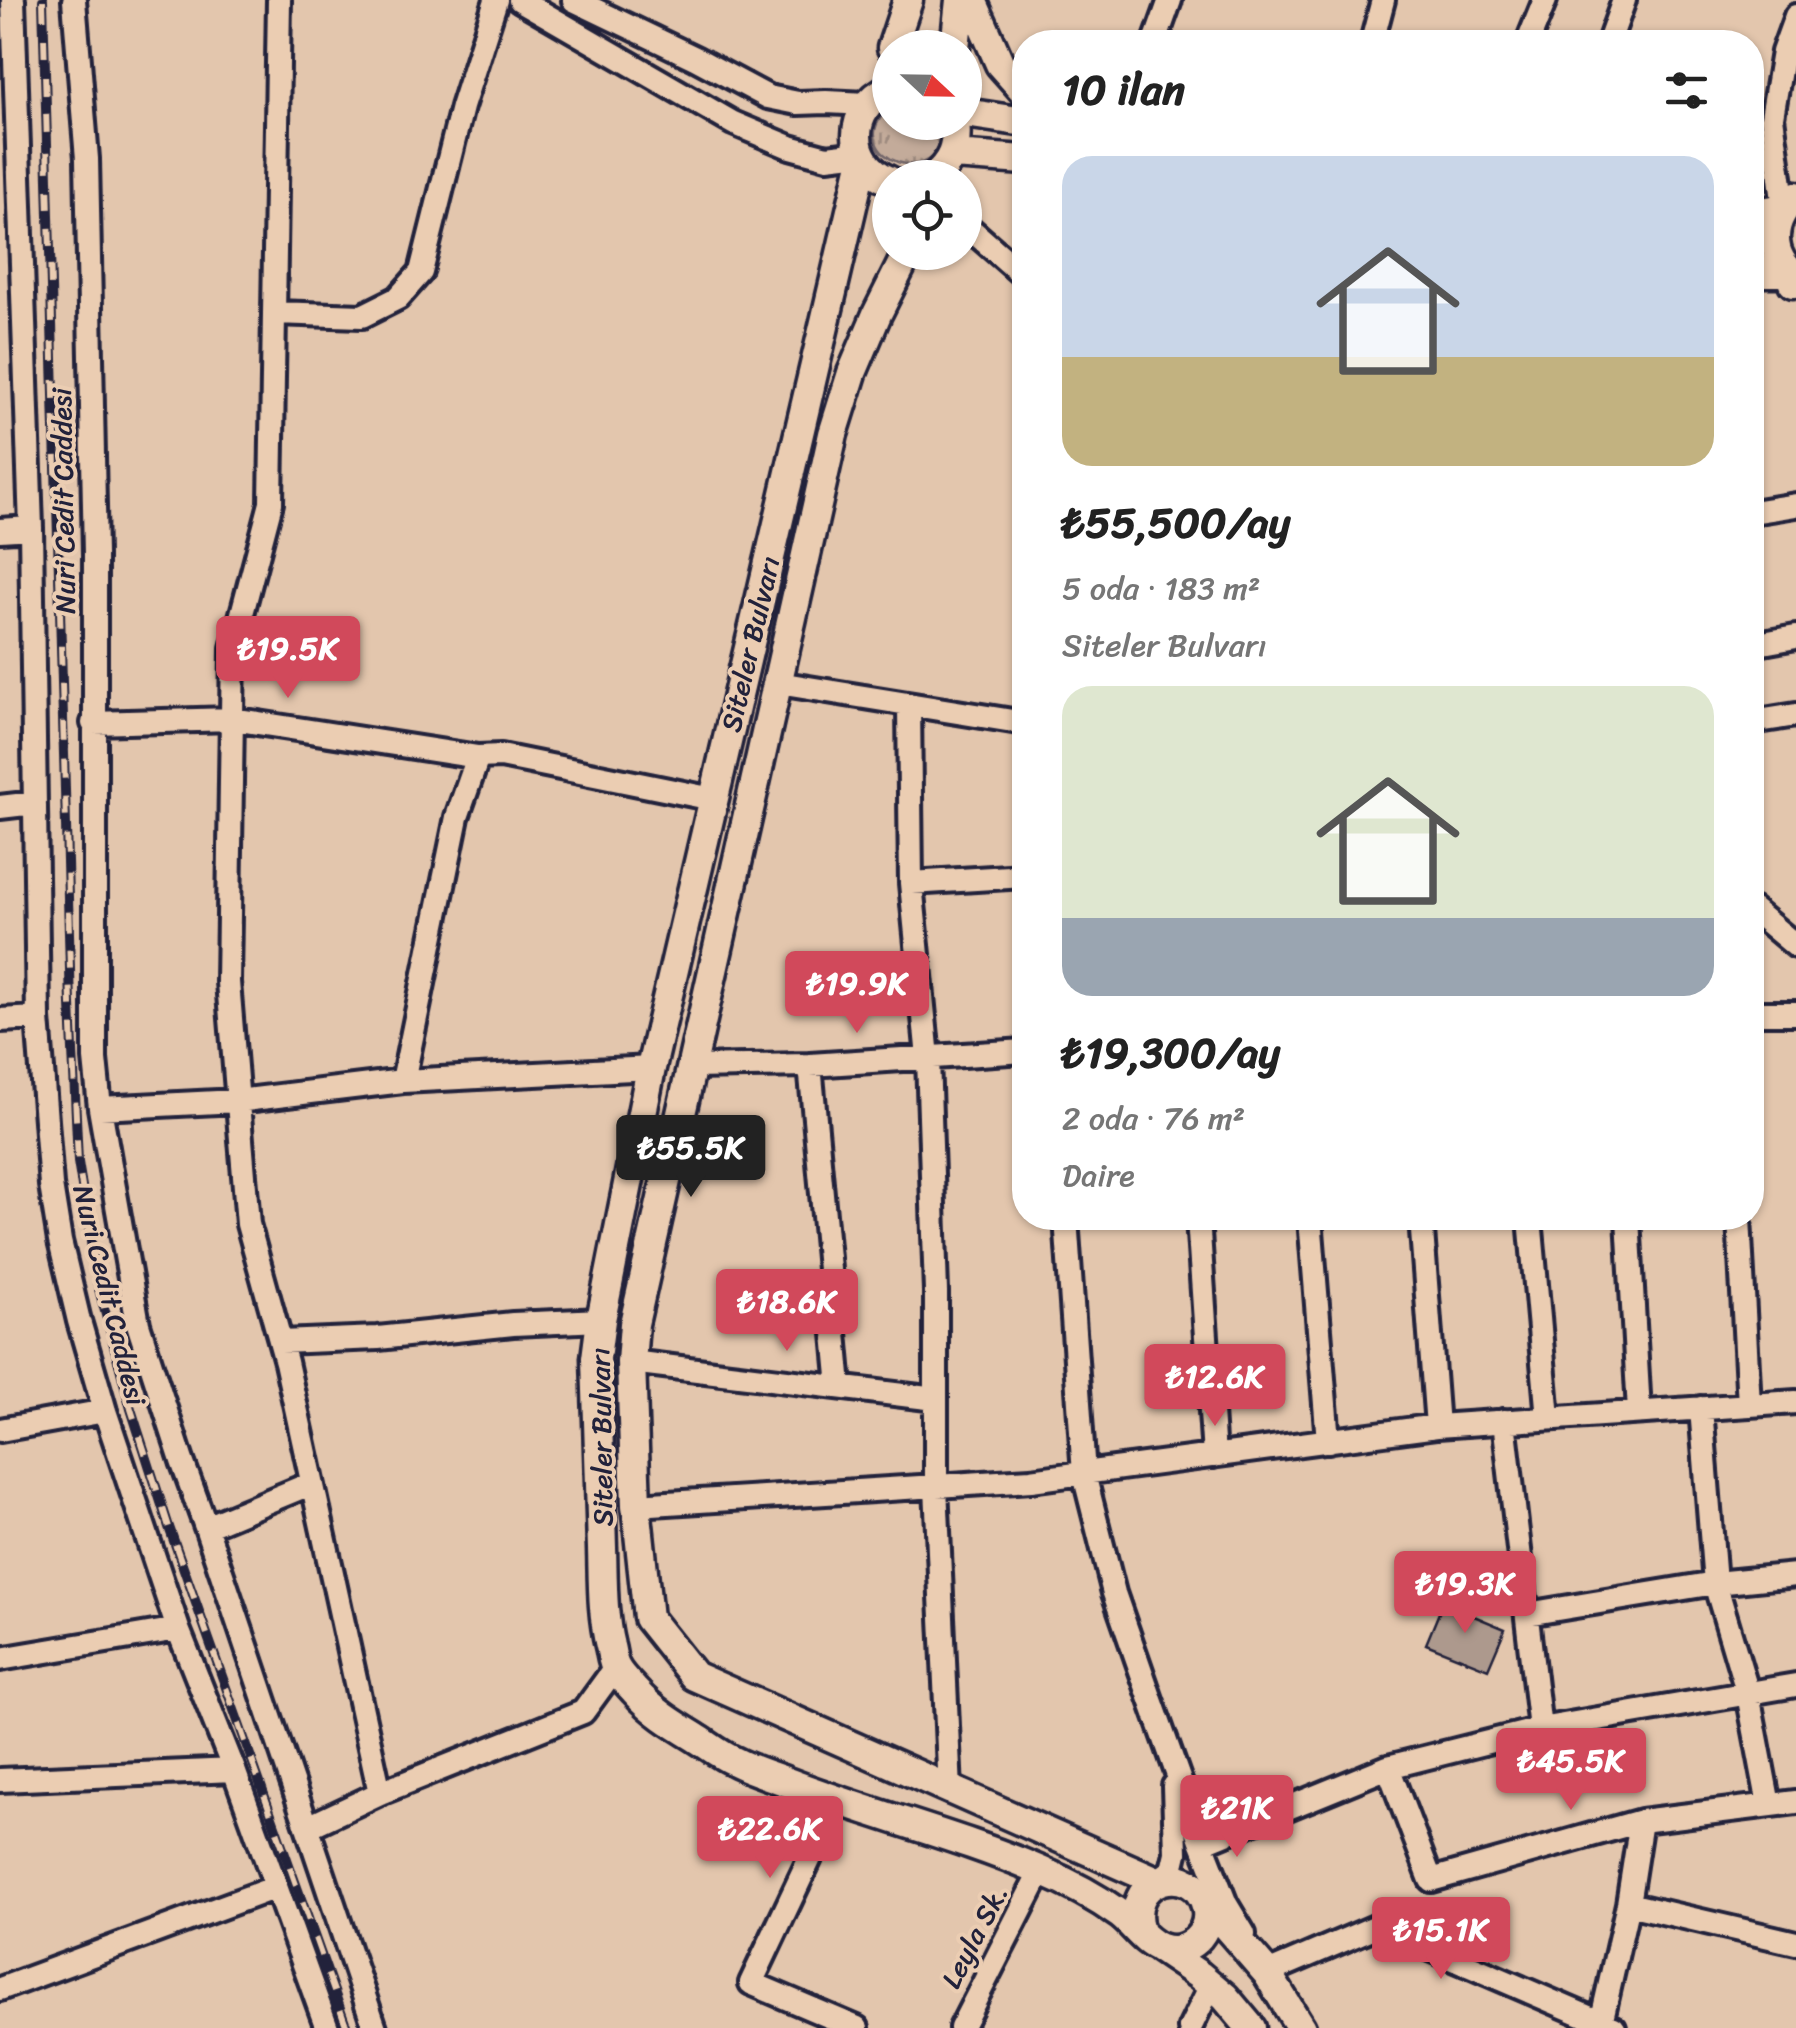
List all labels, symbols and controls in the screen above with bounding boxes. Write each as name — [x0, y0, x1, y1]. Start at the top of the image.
north arrow — [872, 30, 982, 140]
map controls — [872, 30, 982, 270]
text: 10 ilan — [1062, 53, 1185, 127]
icon: filters — [1659, 63, 1714, 118]
button: locate — [872, 160, 982, 270]
icon: home — [1298, 221, 1478, 401]
street label: Nuri Cedit Caddesi — [37, 386, 90, 614]
text: ₺55,500/ay — [1062, 486, 1290, 560]
street label: Siteler Bulvarı — [706, 551, 795, 737]
text: 5 oda · 183 m² — [1062, 560, 1260, 617]
pin: ₺19.5K — [207, 616, 369, 701]
text: Siteler Bulvarı — [1062, 617, 1267, 674]
text: ₺19.5K — [238, 620, 338, 677]
icon: home — [1298, 751, 1478, 931]
pin: ₺19.9K — [776, 951, 938, 1036]
text: ₺19.9K — [807, 955, 907, 1012]
text: ₺19,300/ay — [1062, 1016, 1280, 1090]
text: 2 oda · 76 m² — [1062, 1090, 1245, 1147]
pin: ₺55.5K — [610, 1115, 772, 1200]
text: ₺55.5K — [638, 1119, 744, 1176]
text: Daire — [1062, 1147, 1135, 1204]
street label: Nuri Cedit Caddesi — [58, 1180, 161, 1412]
pin: ₺18.6K — [706, 1269, 868, 1354]
text: ₺18.6K — [738, 1273, 836, 1330]
pin: ₺12.6K — [1134, 1344, 1296, 1429]
street label: Siteler Bulvarı — [575, 1347, 628, 1527]
text: ₺12.6K — [1166, 1348, 1264, 1405]
pin: ₺19.3K — [1384, 1551, 1546, 1636]
text: ₺19.3K — [1416, 1555, 1514, 1612]
pin: ₺45.5K — [1490, 1728, 1652, 1813]
text: ₺45.5K — [1518, 1732, 1624, 1789]
pin: ₺21K — [1178, 1775, 1296, 1860]
text: ₺21K — [1202, 1779, 1272, 1836]
pin: ₺22.6K — [689, 1796, 851, 1881]
text: ₺22.6K — [719, 1800, 821, 1857]
street label: Leyla Sk. — [927, 1875, 1022, 1997]
pin: ₺15.1K — [1360, 1897, 1522, 1982]
text: ₺15.1K — [1394, 1901, 1488, 1958]

